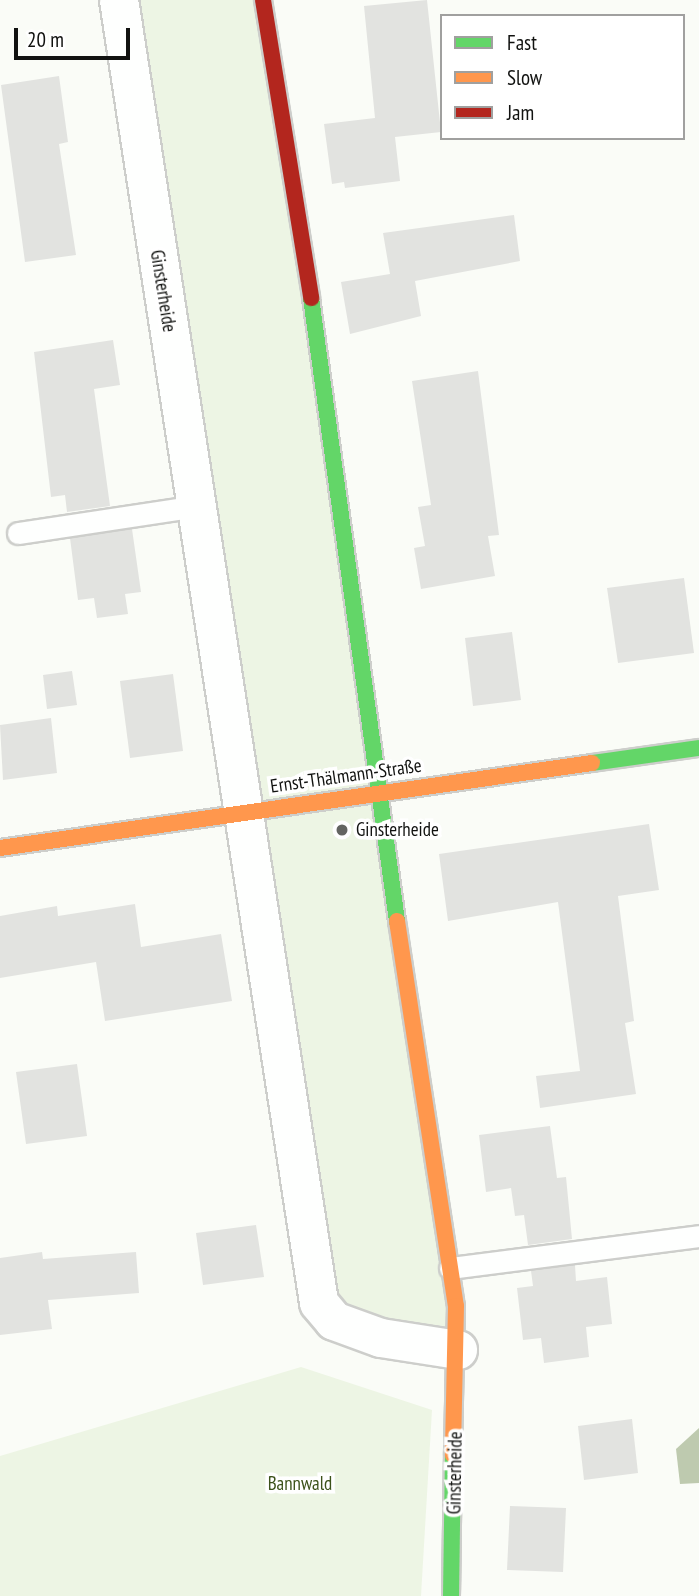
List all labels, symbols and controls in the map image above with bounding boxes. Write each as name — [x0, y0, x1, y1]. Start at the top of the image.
scale bar — [18, 14, 133, 58]
legend — [440, 14, 685, 140]
text: 20 m — [27, 26, 64, 53]
text: Fast — [507, 29, 537, 56]
text: Slow — [507, 64, 542, 91]
text: Jam — [507, 99, 534, 126]
street label: Ginsterheide — [145, 248, 181, 334]
street label: Ernst-Thälmann-Straße — [269, 754, 423, 798]
place label: Ginsterheide — [356, 819, 439, 841]
marker: Ginsterheide — [334, 822, 350, 838]
street label: Ginsterheide — [443, 1431, 467, 1515]
park label: Bannwald — [268, 1473, 332, 1495]

